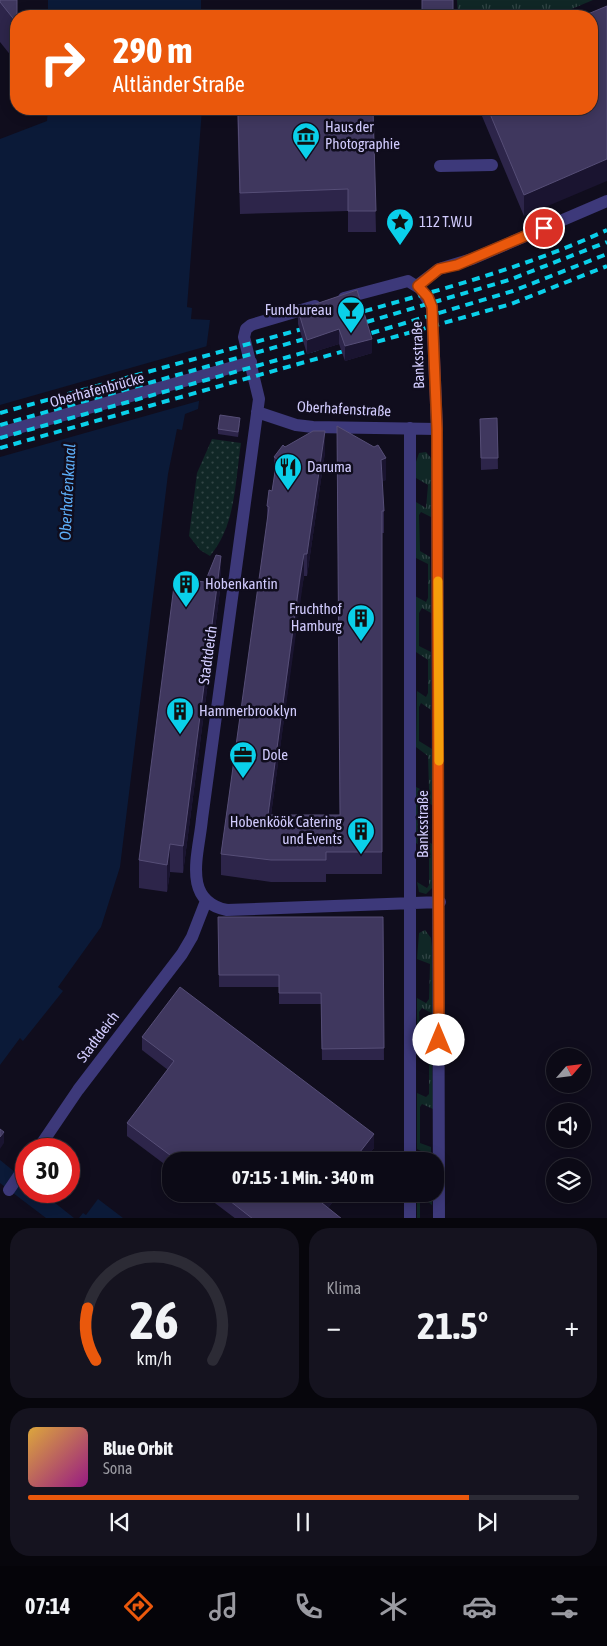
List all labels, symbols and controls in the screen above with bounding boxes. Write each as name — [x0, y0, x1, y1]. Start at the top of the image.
icon: right — [30, 30, 95, 95]
text: 290 m — [113, 30, 192, 70]
text: Altländer Straße — [113, 71, 245, 97]
place label: Haus der Photographie — [325, 118, 400, 152]
museum icon: Haus der Photographie — [291, 121, 321, 160]
place icon: 112 T.W.U — [385, 207, 415, 246]
pin — [523, 207, 565, 249]
place label: 112 T.W.U — [419, 213, 473, 230]
icon: arrive — [530, 214, 558, 242]
bar icon: Fundbureau — [336, 295, 366, 334]
place label: Fundbureau — [265, 301, 332, 318]
street label: Banksstraße — [408, 321, 427, 389]
street label: Oberhafenbrücke — [48, 369, 146, 410]
street label: Oberhafenstraße — [297, 398, 392, 419]
water label: Oberhafenkanal — [55, 443, 79, 541]
restaurant icon: Daruma — [273, 452, 303, 491]
place label: Daruma — [307, 458, 352, 475]
building icon: Hobenkantin — [171, 569, 201, 608]
place label: Hobenkantin — [205, 575, 278, 592]
place label: Fruchthof Hamburg — [289, 600, 343, 634]
building icon: Fruchthof Hamburg — [346, 603, 376, 642]
street label: Stadtdeich — [195, 624, 220, 685]
building icon: Hammerbrooklyn — [165, 696, 195, 735]
place label: Hammerbrooklyn — [199, 702, 297, 719]
office icon: Dole — [228, 740, 258, 779]
place label: Dole — [262, 746, 288, 763]
street label: Banksstraße — [414, 790, 431, 858]
place label: Hobenköök Catering und Events — [230, 813, 343, 847]
building icon: Hobenköök Catering und Events — [346, 816, 376, 855]
street label: Stadtdeich — [73, 1008, 122, 1065]
position arrow — [412, 1013, 464, 1065]
north arrow — [546, 1048, 591, 1092]
map controls — [546, 1048, 591, 1203]
button: sound — [546, 1103, 591, 1148]
speed limit sign: 30 — [15, 1138, 80, 1203]
button: layers — [546, 1158, 591, 1203]
text: 07:15 · 1 Min. · 340 m — [232, 1166, 374, 1188]
text: Klima — [327, 1279, 361, 1297]
text: 26 — [130, 1290, 179, 1350]
text: 21.5° — [417, 1304, 488, 1347]
text: − — [327, 1310, 341, 1342]
text: + — [564, 1310, 579, 1342]
text: km/h — [137, 1348, 172, 1369]
text: Blue Orbit — [103, 1437, 173, 1459]
text: Sona — [103, 1459, 132, 1477]
icon: previous — [106, 1508, 134, 1536]
icon: pause — [289, 1508, 317, 1536]
icon: next — [473, 1508, 501, 1536]
icon: directions — [121, 1589, 156, 1624]
icon: music — [206, 1589, 241, 1624]
icon: phone — [291, 1589, 326, 1624]
icon: climate — [376, 1589, 411, 1624]
icon: car — [462, 1589, 497, 1624]
icon: filters — [547, 1589, 582, 1624]
text: 07:14 — [25, 1593, 70, 1619]

